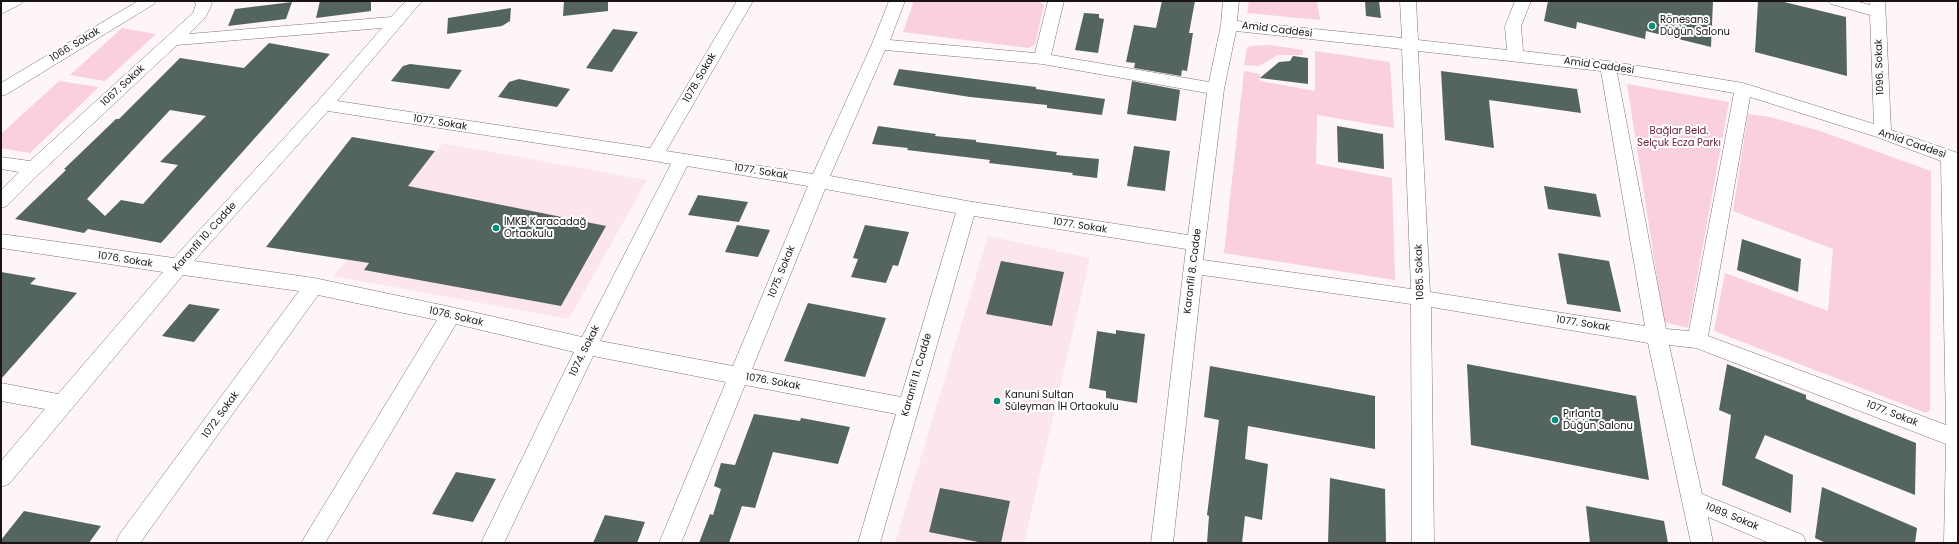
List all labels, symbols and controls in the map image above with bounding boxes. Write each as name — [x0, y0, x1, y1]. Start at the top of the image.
place label: Rönesans Düğün Salonu — [1660, 14, 1730, 38]
street label: Amid Caddesi — [1241, 20, 1313, 40]
marker: Rönesans Düğün Salonu — [1647, 21, 1657, 31]
street label: 1066. Sokak — [48, 25, 102, 65]
street label: 1096. Sokak — [1873, 39, 1887, 95]
street label: 1078. Sokak — [681, 51, 719, 105]
street label: Amid Caddesi — [1563, 55, 1635, 77]
street label: 1067. Sokak — [99, 63, 147, 109]
street label: 1077. Sokak — [412, 113, 468, 133]
park label: Bağlar Beld. Selçuk Ecza Parkı — [1637, 125, 1721, 148]
street label: Amid Caddesi — [1877, 127, 1947, 161]
street label: 1077. Sokak — [733, 162, 789, 182]
street label: Karanfil 10. Cadde — [171, 200, 239, 274]
place label: İMKB Karacadağ Ortaokulu — [504, 216, 586, 240]
street label: 1077. Sokak — [1052, 216, 1108, 236]
marker: İMKB Karacadağ Ortaokulu — [491, 223, 501, 233]
street label: Karanfil 8. Cadde — [1182, 228, 1204, 314]
street label: 1075. Sokak — [766, 244, 798, 300]
street label: 1085. Sokak — [1413, 244, 1427, 300]
street label: 1076. Sokak — [97, 250, 153, 270]
street label: 1076. Sokak — [428, 305, 484, 329]
street label: 1077. Sokak — [1555, 314, 1611, 334]
street label: 1074. Sokak — [567, 324, 603, 378]
street label: Karanfil 11. Cadde — [899, 332, 935, 418]
street label: 1076. Sokak — [745, 371, 801, 393]
street label: 1072. Sokak — [200, 389, 242, 441]
place label: Kanuni Sultan Süleyman İH Ortaokulu — [1005, 389, 1119, 412]
marker: Kanuni Sultan Süleyman İH Ortaokulu — [992, 396, 1002, 406]
street label: 1077. Sokak — [1864, 399, 1920, 429]
place label: Pırlanta Düğün Salonu — [1563, 408, 1633, 432]
marker: Pırlanta Düğün Salonu — [1550, 415, 1560, 425]
street label: 1089. Sokak — [1704, 501, 1760, 533]

